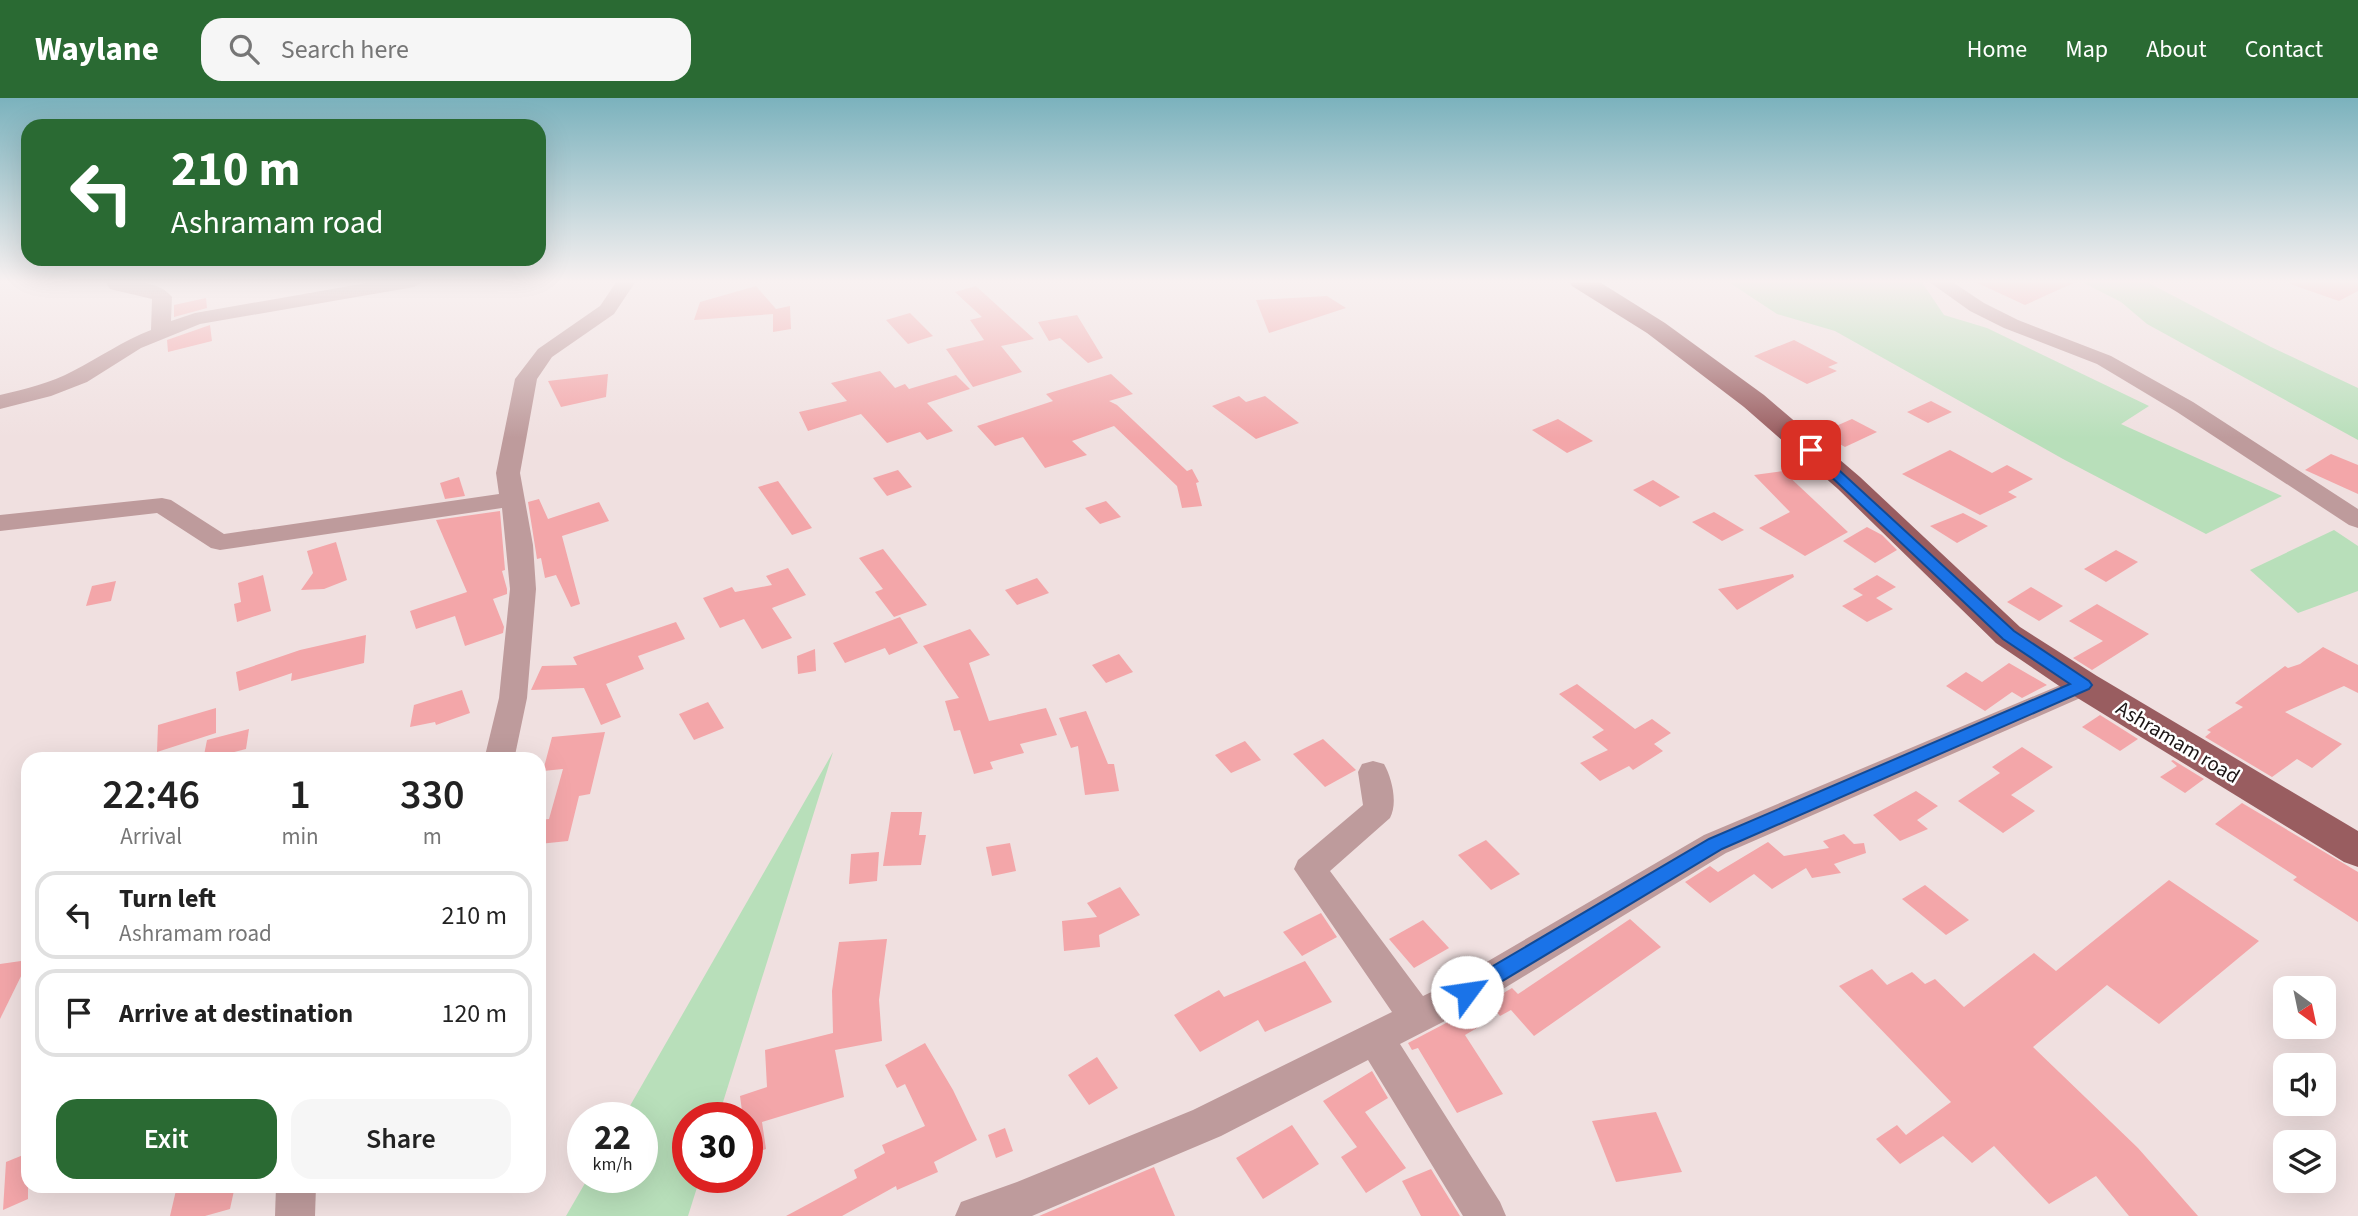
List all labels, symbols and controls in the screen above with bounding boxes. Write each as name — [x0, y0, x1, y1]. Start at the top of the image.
search box — [201, 18, 691, 81]
text: Waylane — [35, 26, 159, 73]
icon: search — [225, 30, 263, 68]
text: Search here — [281, 31, 409, 68]
text: Home — [1967, 32, 2027, 67]
text: Map — [2065, 32, 2108, 67]
text: About — [2146, 32, 2207, 67]
text: Contact — [2245, 32, 2323, 67]
text: 210 m — [171, 135, 300, 205]
icon: left — [56, 147, 147, 238]
text: Ashramam road — [171, 200, 384, 246]
pin — [1781, 420, 1841, 480]
icon: arrive — [1792, 431, 1830, 469]
street label: Ashramam road — [2110, 693, 2246, 791]
text: 22:46 — [102, 765, 200, 825]
text: 1 — [289, 765, 311, 825]
text: 330 — [400, 765, 465, 825]
text: Arrival — [120, 820, 182, 853]
text: min — [281, 820, 319, 853]
text: m — [423, 820, 442, 853]
text: Turn left — [119, 880, 216, 917]
icon: left — [60, 896, 98, 934]
text: 210 m — [441, 897, 507, 934]
text: Ashramam road — [119, 917, 272, 950]
position arrow — [1430, 955, 1504, 1029]
north arrow — [2273, 976, 2336, 1040]
map controls — [2273, 976, 2336, 1193]
icon: arrive — [60, 994, 98, 1032]
text: Arrive at destination — [119, 995, 353, 1032]
text: 120 m — [441, 995, 507, 1032]
button: sound — [2273, 1053, 2336, 1116]
button: Exit — [56, 1099, 277, 1179]
button: Share — [291, 1099, 511, 1179]
speed limit sign: 30 — [672, 1102, 763, 1193]
text: 22 — [594, 1113, 631, 1163]
button: layers — [2273, 1130, 2336, 1193]
text: km/h — [593, 1152, 632, 1177]

